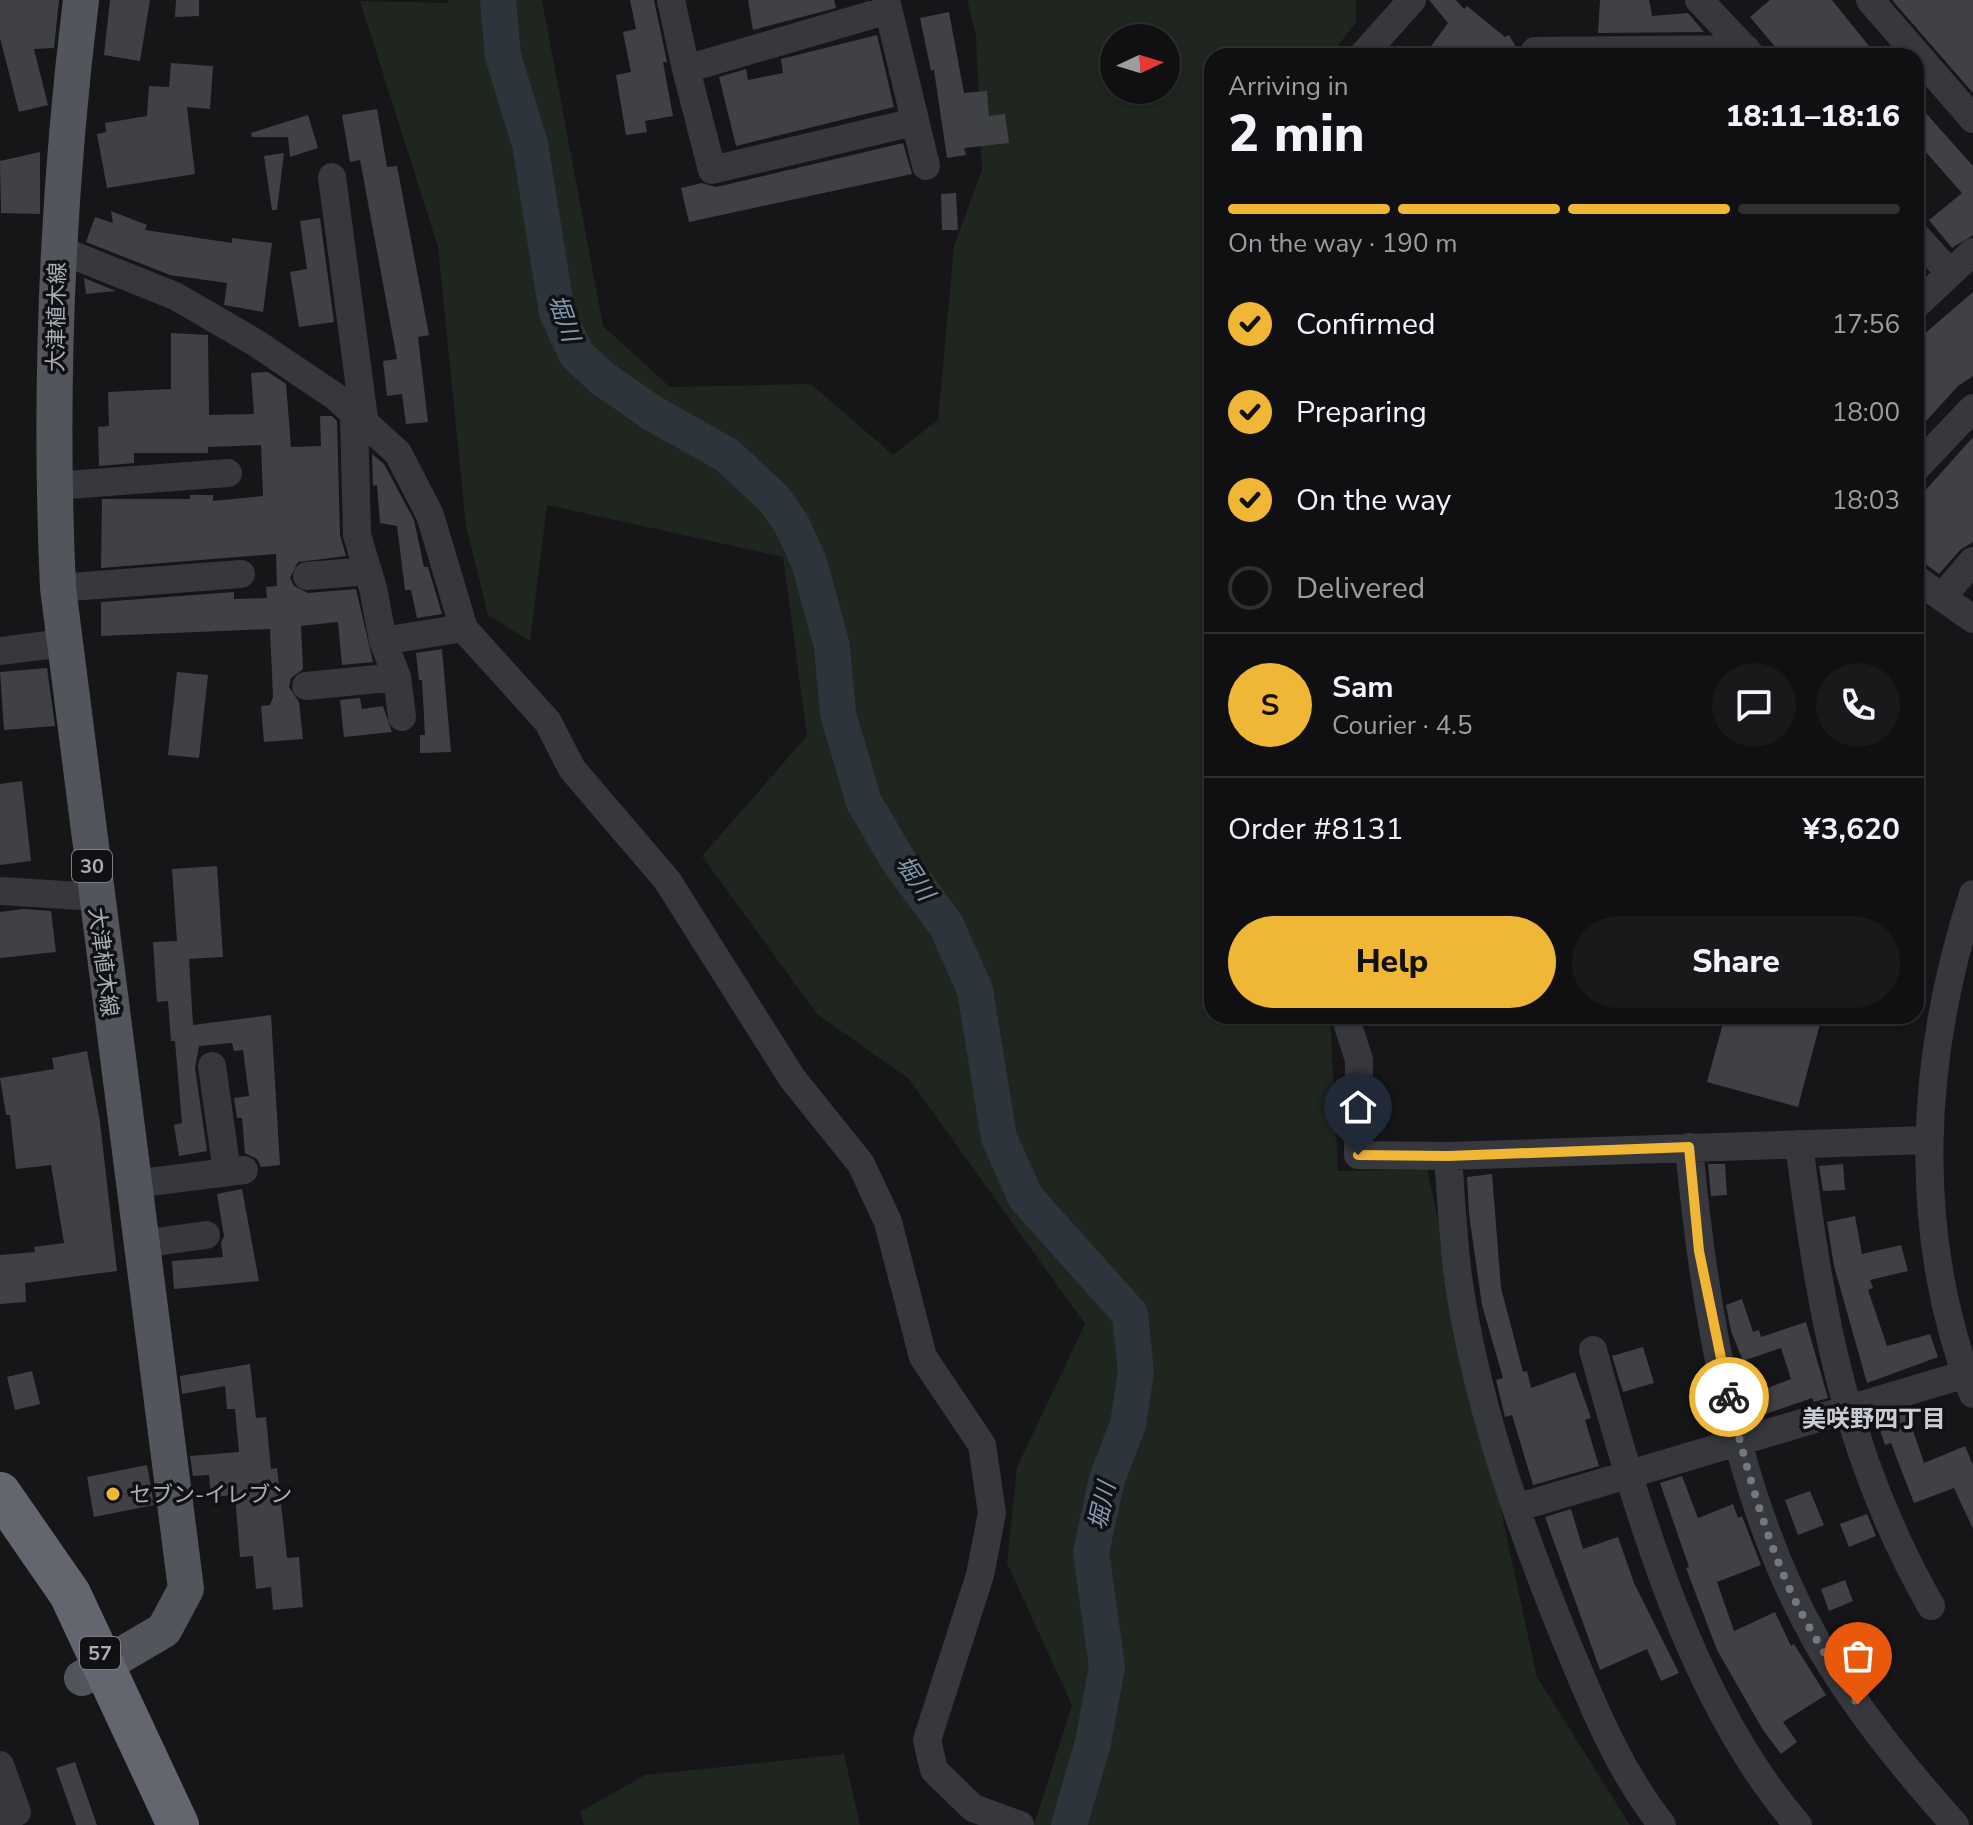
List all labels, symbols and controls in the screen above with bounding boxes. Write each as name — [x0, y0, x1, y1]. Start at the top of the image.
north arrow — [1100, 24, 1180, 104]
map controls — [1100, 24, 1180, 104]
text: Arriving in — [1228, 69, 1349, 104]
text: 18:11–18:16 — [1725, 96, 1900, 137]
text: 2 min — [1228, 98, 1365, 169]
text: On the way · 190 m — [1228, 226, 1457, 261]
street label: 大津植木線 — [41, 262, 73, 372]
water label: 堀川 — [541, 290, 588, 349]
icon: check — [1228, 302, 1272, 346]
text: Confirmed — [1296, 304, 1436, 345]
text: 17:56 — [1832, 307, 1900, 342]
icon: check — [1228, 390, 1272, 434]
text: Preparing — [1296, 392, 1427, 433]
text: 18:00 — [1832, 395, 1900, 430]
icon: check — [1228, 478, 1272, 522]
text: On the way — [1296, 480, 1451, 521]
text: 18:03 — [1832, 483, 1900, 518]
text: Delivered — [1296, 568, 1425, 609]
button: chat — [1712, 663, 1796, 747]
button: phone — [1816, 663, 1900, 747]
text: Sam — [1332, 667, 1394, 708]
text: S — [1261, 685, 1279, 726]
text: Courier · 4.5 — [1332, 708, 1473, 743]
text: Order #8131 — [1228, 809, 1403, 850]
text: ¥3,620 — [1803, 809, 1900, 850]
water label: 堀川 — [888, 849, 943, 909]
road number: 30 — [72, 850, 112, 882]
street label: 大津植木線 — [81, 906, 125, 1019]
button: Help — [1228, 916, 1556, 1008]
button: Share — [1572, 916, 1900, 1008]
pin — [1324, 1073, 1392, 1155]
icon: home — [1336, 1085, 1380, 1129]
courier — [1689, 1357, 1769, 1437]
icon: bike — [1707, 1375, 1751, 1419]
district label: 美咲野四丁目 — [1802, 1403, 1946, 1435]
water label: 堀川 — [1081, 1476, 1124, 1533]
place label: セブン-イレブン — [129, 1480, 292, 1510]
marker: セブン-イレブン — [104, 1485, 122, 1503]
pin — [1824, 1622, 1892, 1704]
icon: bag — [1836, 1634, 1880, 1678]
road number: 57 — [80, 1637, 120, 1669]

